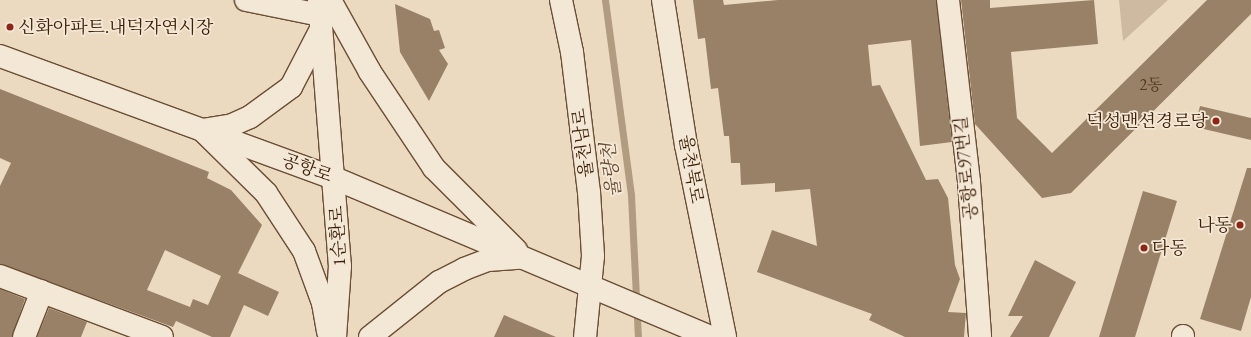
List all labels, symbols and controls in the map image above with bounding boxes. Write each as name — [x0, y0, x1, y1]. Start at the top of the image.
place label: 신화아파트.내덕자연시장 — [18, 16, 213, 38]
marker: 신화아파트.내덕자연시장 — [5, 22, 15, 32]
house number: 2동 — [1139, 75, 1163, 95]
street label: 율천남로 — [568, 107, 598, 179]
place label: 덕성맨션경로당 — [1086, 110, 1208, 132]
street label: 공항로97번길 — [950, 115, 982, 221]
marker: 덕성맨션경로당 — [1211, 116, 1221, 126]
street label: 율천북로 — [674, 133, 708, 205]
water label: 율량천 — [596, 141, 626, 199]
street label: 공항로 — [279, 149, 335, 187]
street label: 1순환로 — [326, 205, 350, 267]
place label: 나동 — [1197, 214, 1232, 236]
marker: 나동 — [1235, 220, 1245, 230]
place label: 다동 — [1152, 237, 1187, 259]
marker: 다동 — [1139, 243, 1149, 253]

